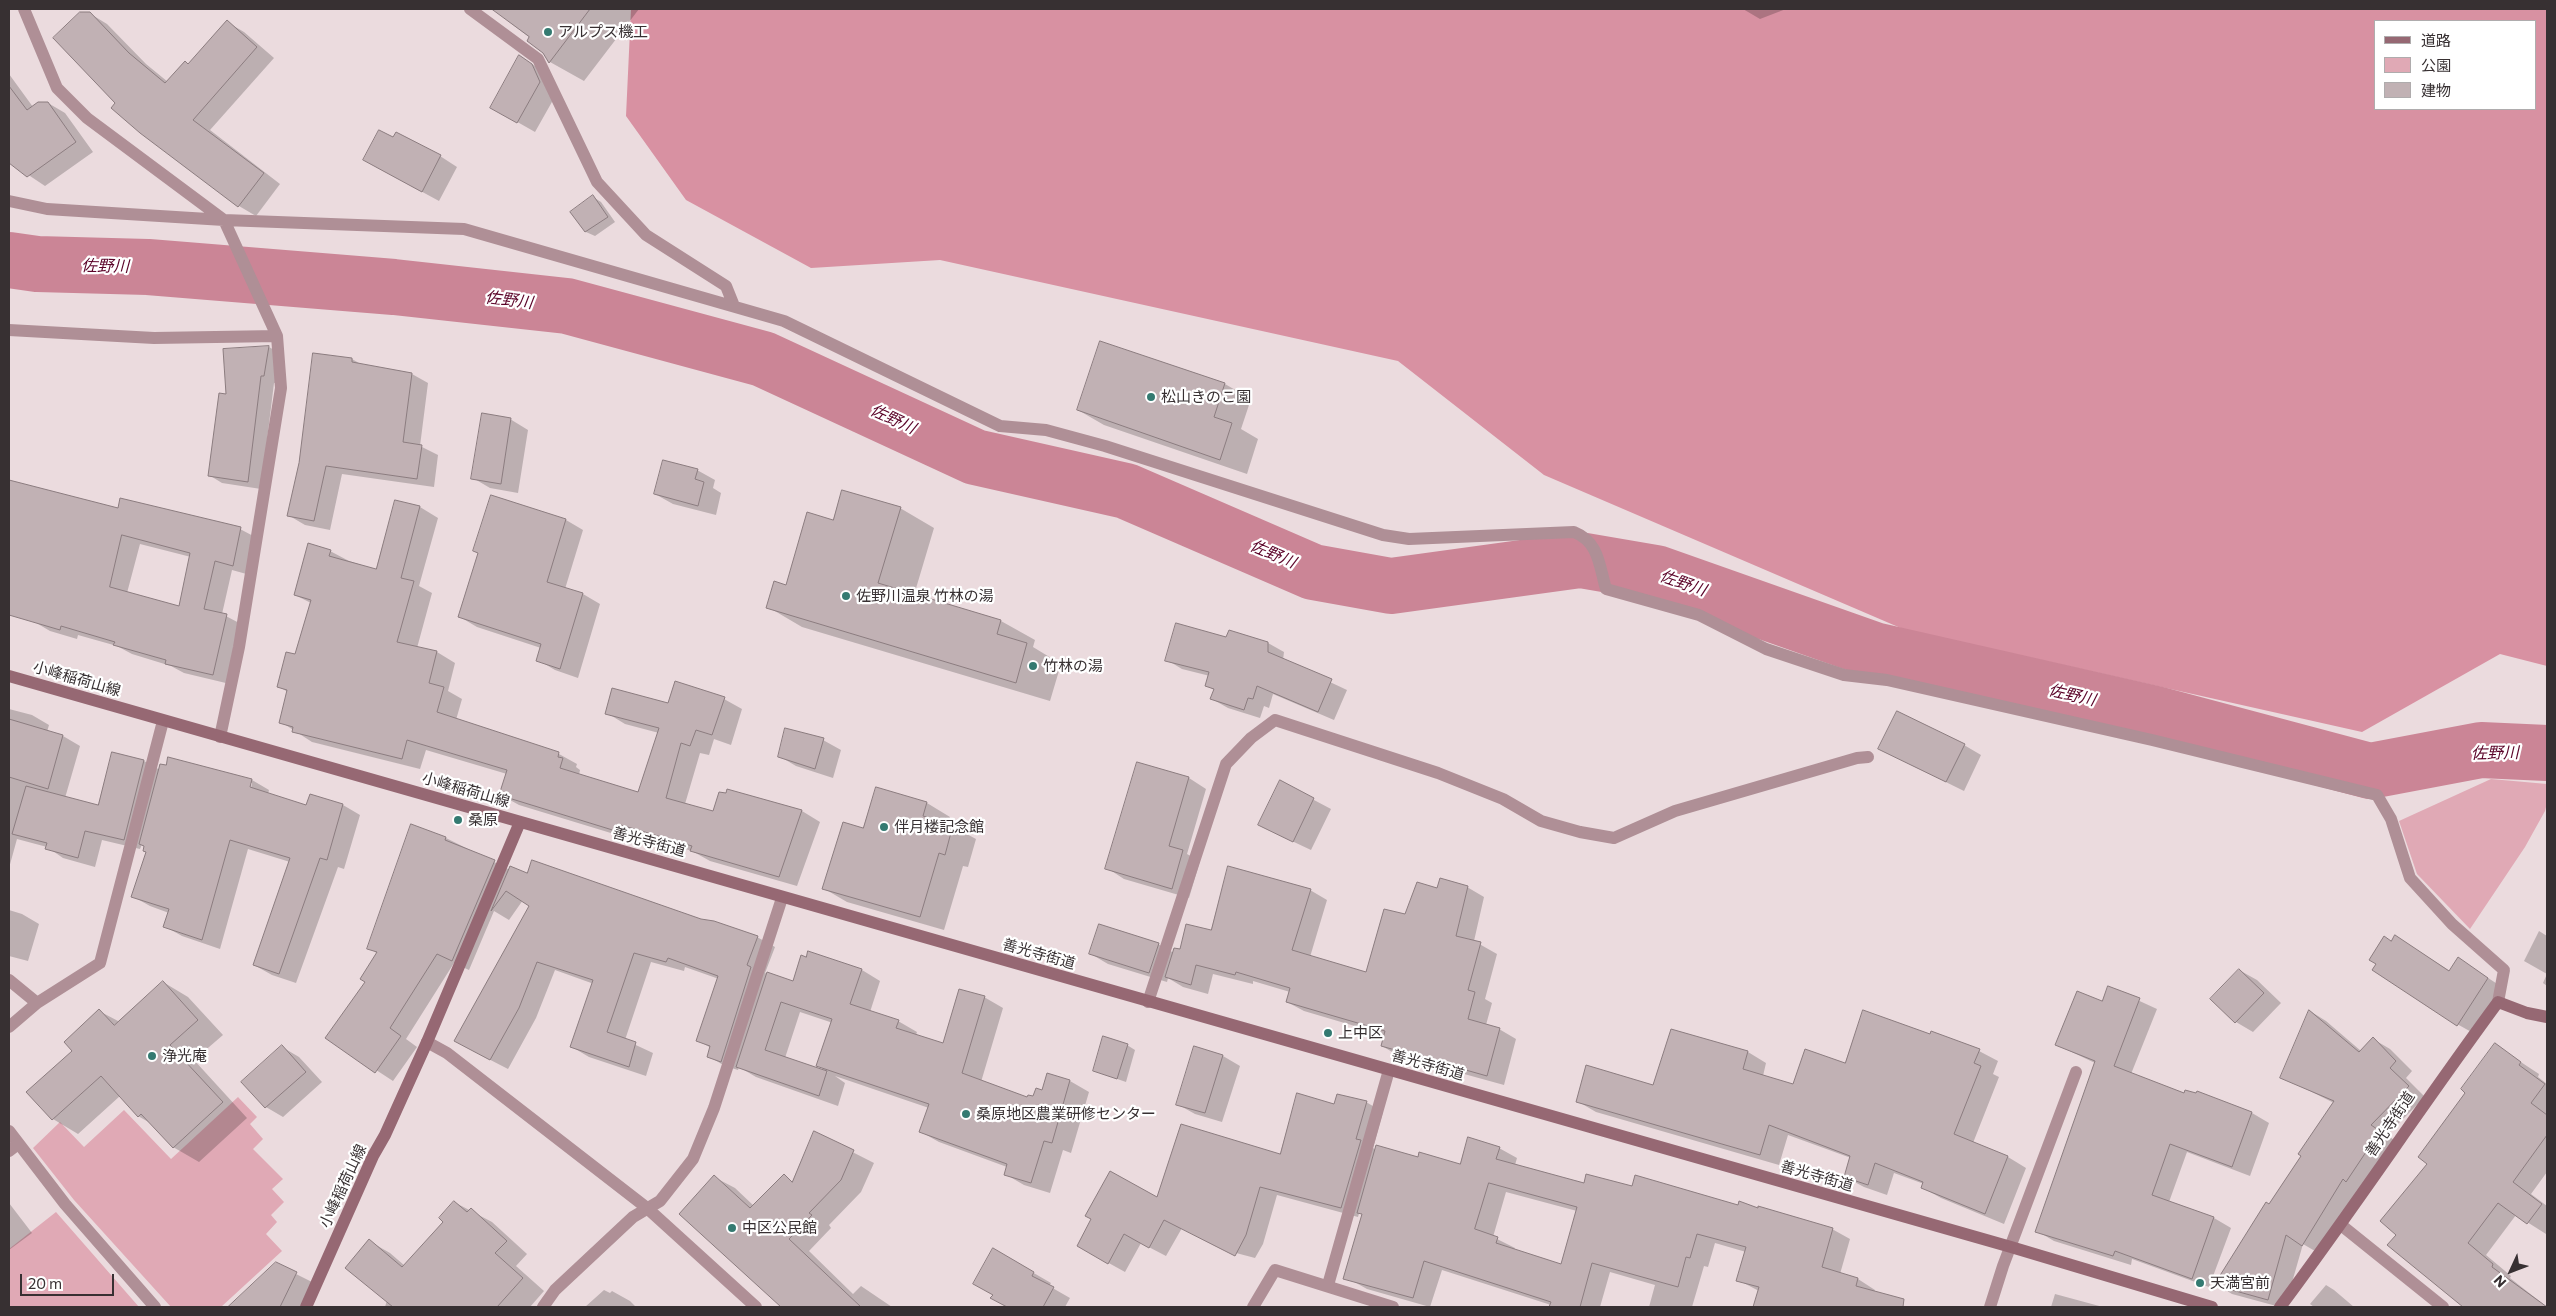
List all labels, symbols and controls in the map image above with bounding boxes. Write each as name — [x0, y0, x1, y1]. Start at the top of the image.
legend — [2374, 20, 2536, 110]
place label: アルプス機工 — [558, 23, 648, 41]
marker: アルプス機工 — [542, 26, 554, 38]
text: 道路 — [2421, 31, 2451, 49]
text: 公園 — [2421, 56, 2451, 74]
text: 建物 — [2421, 81, 2451, 99]
water label: 佐野川 — [81, 256, 129, 276]
water label: 佐野川 — [484, 288, 534, 312]
place label: 松山きのこ園 — [1161, 388, 1251, 406]
marker: 松山きのこ園 — [1145, 391, 1157, 403]
water label: 佐野川 — [867, 400, 919, 438]
water label: 佐野川 — [1247, 536, 1299, 572]
water label: 佐野川 — [1657, 566, 1709, 600]
place label: 佐野川温泉 竹林の湯 — [856, 587, 994, 605]
marker: 佐野川温泉 竹林の湯 — [840, 590, 852, 602]
place label: 竹林の湯 — [1043, 657, 1103, 675]
street label: 小峰稲荷山線 — [31, 658, 123, 700]
marker: 竹林の湯 — [1027, 660, 1039, 672]
water label: 佐野川 — [2046, 680, 2098, 710]
water label: 佐野川 — [2471, 743, 2519, 763]
street label: 小峰稲荷山線 — [420, 769, 512, 811]
place label: 桑原 — [468, 811, 498, 829]
marker: 桑原 — [452, 814, 464, 826]
place label: 伴月楼記念館 — [894, 818, 984, 836]
marker: 伴月楼記念館 — [878, 821, 890, 833]
street label: 善光寺街道 — [610, 824, 688, 860]
street label: 善光寺街道 — [1000, 935, 1078, 973]
place label: 上中区 — [1338, 1024, 1383, 1042]
marker: 上中区 — [1322, 1027, 1334, 1039]
street label: 善光寺街道 — [1389, 1046, 1467, 1084]
place label: 浄光庵 — [162, 1047, 207, 1065]
marker: 浄光庵 — [146, 1050, 158, 1062]
street label: 善光寺街道 — [2362, 1088, 2418, 1160]
place label: 桑原地区農業研修センター — [976, 1105, 1156, 1123]
marker: 桑原地区農業研修センター — [960, 1108, 972, 1120]
street label: 小峰稲荷山線 — [316, 1141, 370, 1231]
street label: 善光寺街道 — [1778, 1157, 1856, 1195]
place label: 中区公民館 — [742, 1219, 817, 1237]
marker: 中区公民館 — [726, 1222, 738, 1234]
north arrow — [2486, 1246, 2536, 1296]
scale bar — [22, 1264, 116, 1296]
text: N — [2490, 1272, 2509, 1291]
text: 20 m — [28, 1274, 62, 1292]
place label: 天満宮前 — [2210, 1274, 2270, 1292]
marker: 天満宮前 — [2194, 1277, 2206, 1289]

